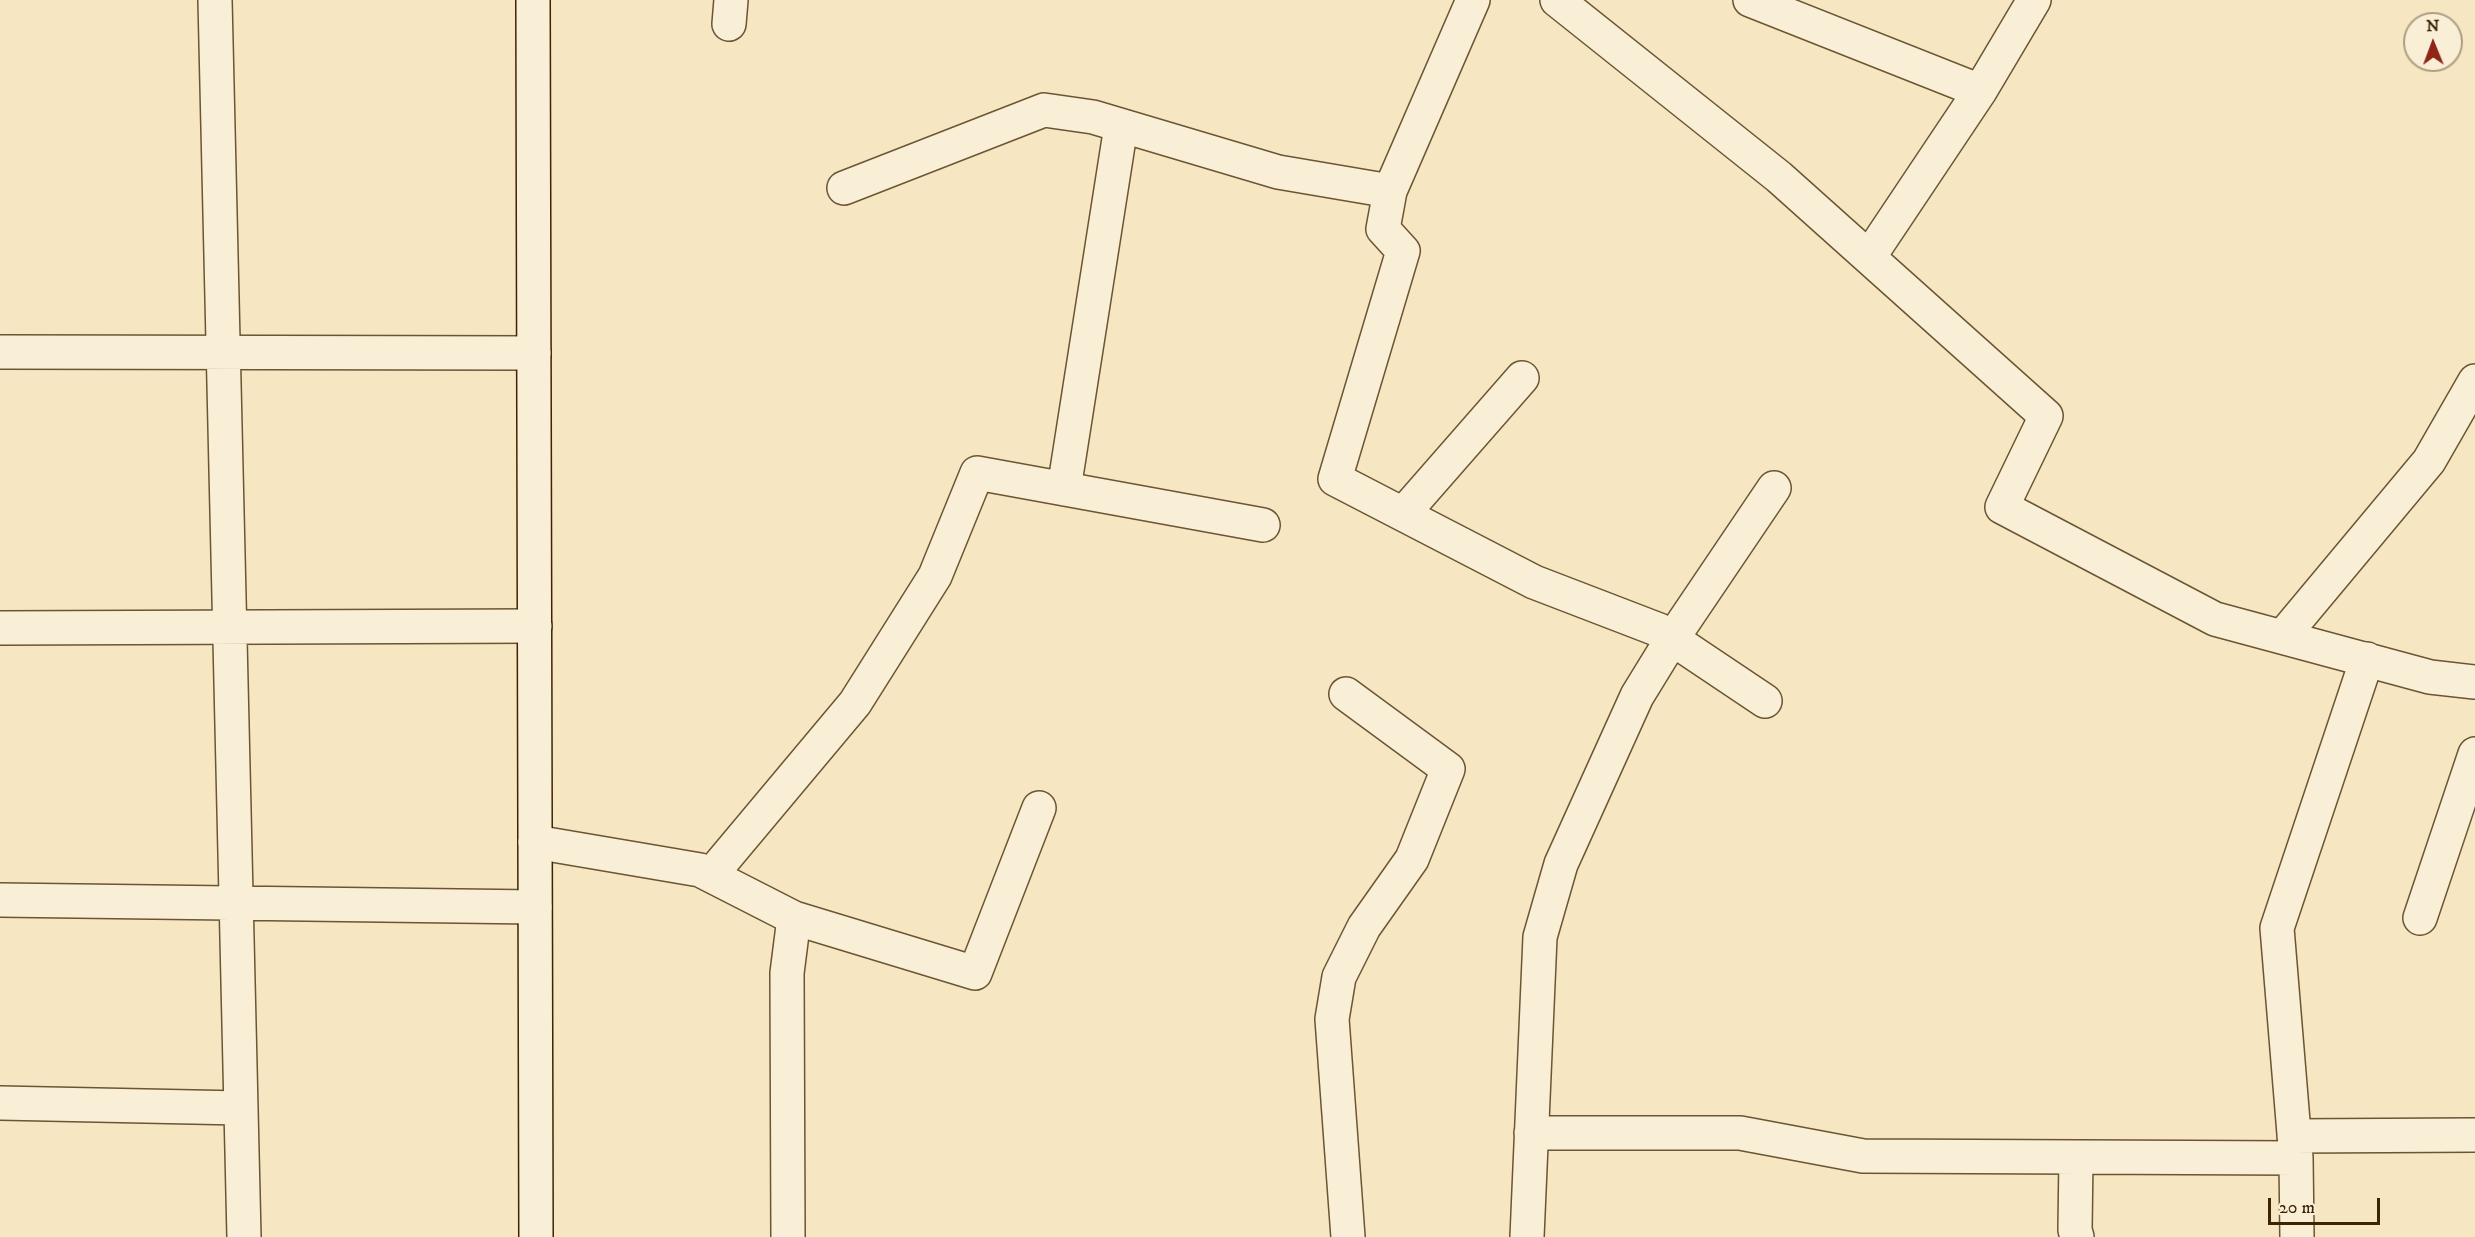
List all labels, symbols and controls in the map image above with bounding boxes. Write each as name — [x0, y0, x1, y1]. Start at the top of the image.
north arrow — [2403, 12, 2463, 72]
text: N — [2426, 16, 2439, 36]
scale bar — [2271, 1186, 2384, 1224]
text: 20 m — [2279, 1197, 2315, 1219]

